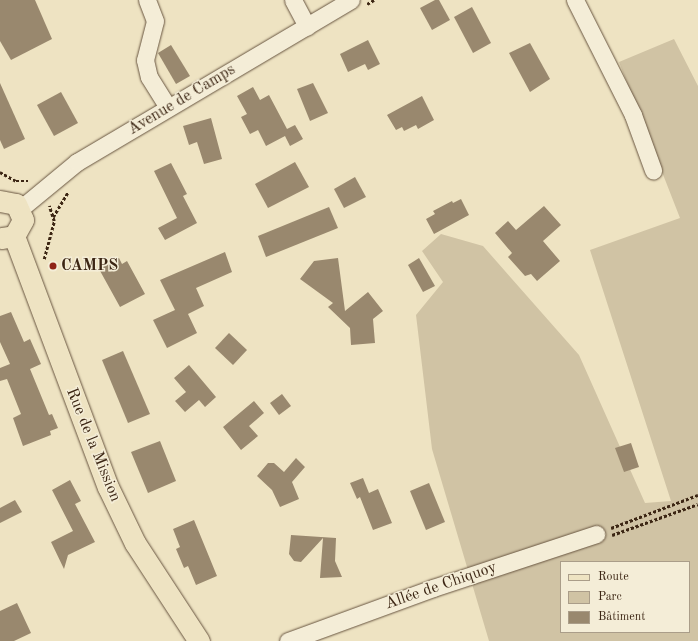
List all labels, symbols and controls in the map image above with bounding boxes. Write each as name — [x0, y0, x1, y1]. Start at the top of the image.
street label: Avenue de Camps — [125, 60, 239, 140]
place label: CAMPS — [61, 256, 118, 276]
marker: CAMPS — [48, 261, 58, 271]
street label: Rue de la Mission — [61, 385, 125, 505]
street label: Allée de Chiquoy — [383, 558, 499, 614]
legend — [560, 561, 690, 633]
text: Route — [598, 571, 629, 583]
text: Parc — [598, 591, 622, 603]
text: Bâtiment — [598, 611, 645, 623]

